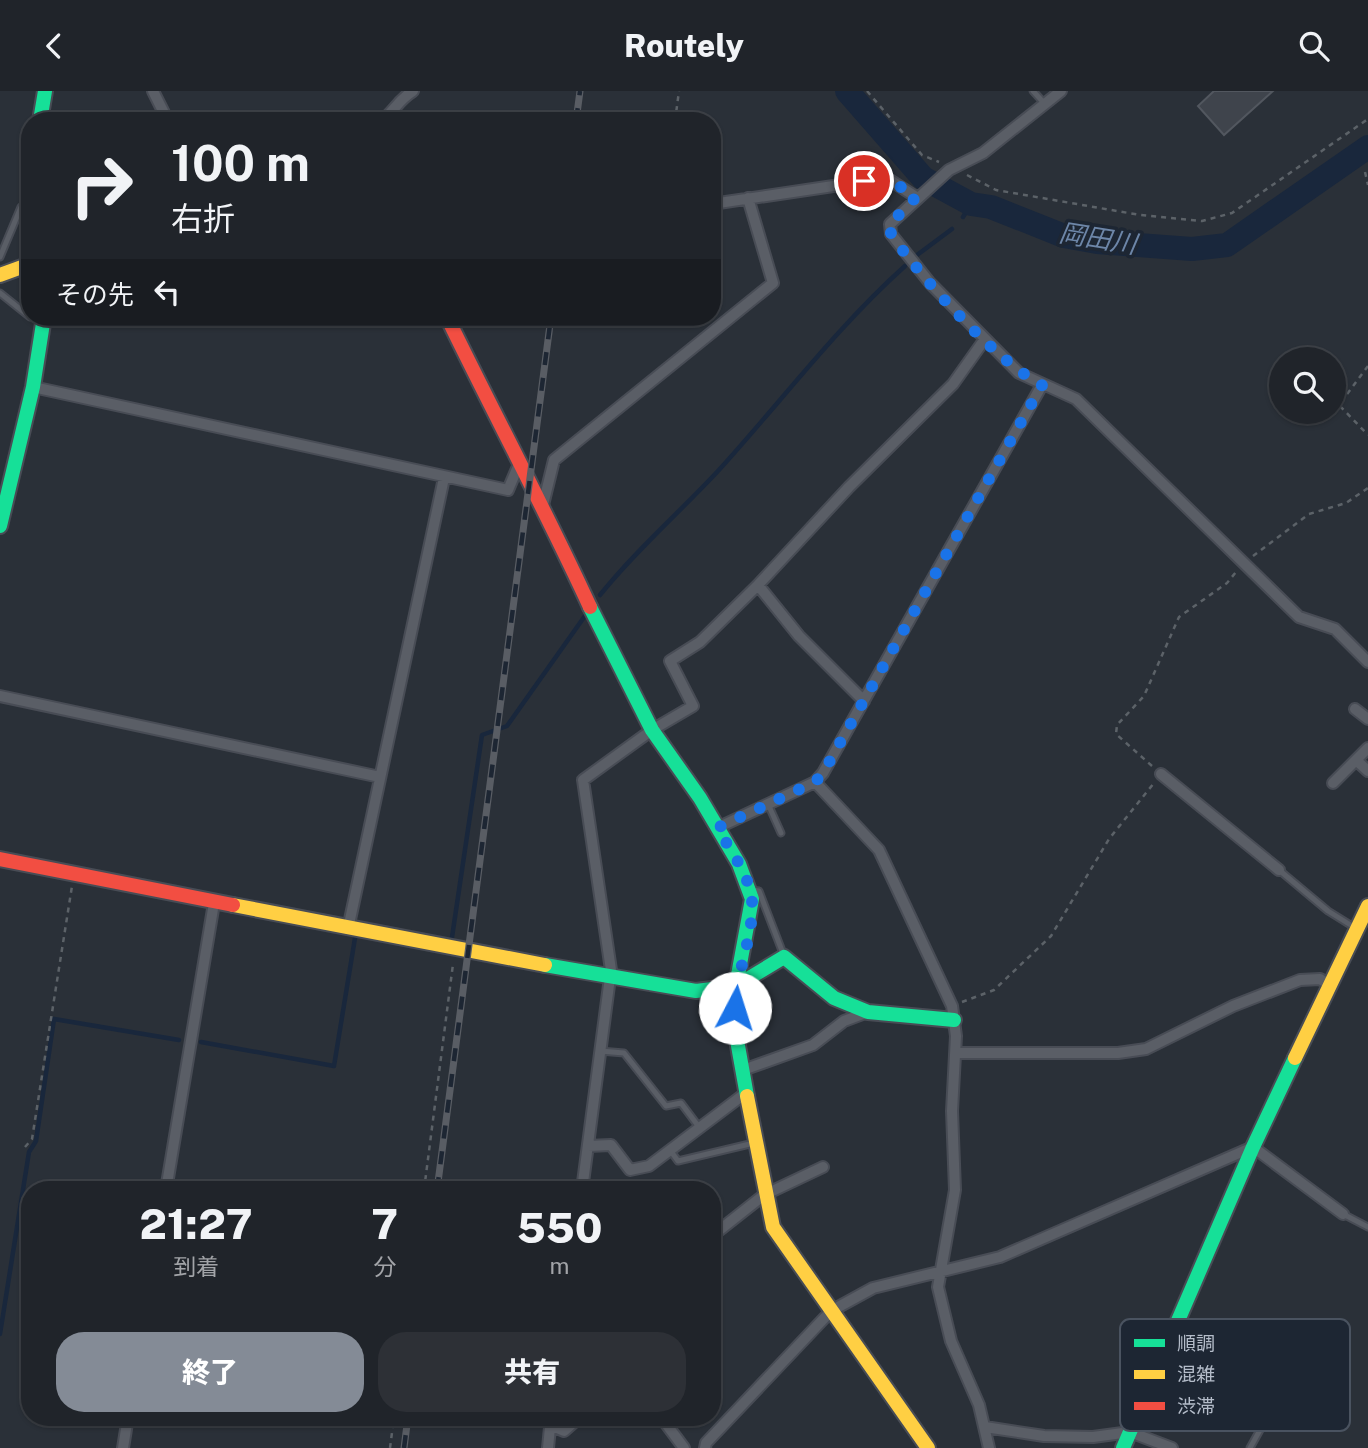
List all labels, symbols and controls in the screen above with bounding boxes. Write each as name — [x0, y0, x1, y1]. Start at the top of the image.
icon: back — [35, 27, 73, 65]
text: Routely — [624, 27, 744, 64]
icon: search — [1295, 27, 1333, 65]
text: 100 m — [171, 134, 310, 192]
icon: right — [56, 140, 147, 231]
pin — [834, 151, 894, 211]
icon: arrive — [845, 162, 883, 200]
text: 右折 — [171, 200, 235, 237]
water label: 岡田川 — [1057, 217, 1142, 260]
icon: left — [148, 273, 186, 311]
text: その先 — [56, 279, 134, 310]
map controls — [1269, 347, 1346, 424]
button: search — [1269, 347, 1346, 424]
position arrow — [698, 971, 772, 1045]
text: 21:27 — [140, 1199, 253, 1248]
text: 7 — [371, 1199, 398, 1248]
text: 550 — [517, 1203, 602, 1252]
text: m — [550, 1252, 569, 1279]
text: 到着 — [173, 1253, 219, 1280]
text: 分 — [373, 1253, 396, 1280]
legend — [1120, 1319, 1350, 1431]
button: 終了 — [56, 1332, 364, 1412]
button: 共有 — [378, 1332, 686, 1412]
text: 順調 — [1177, 1332, 1215, 1354]
text: 混雑 — [1177, 1363, 1215, 1385]
text: 渋滞 — [1177, 1395, 1215, 1417]

